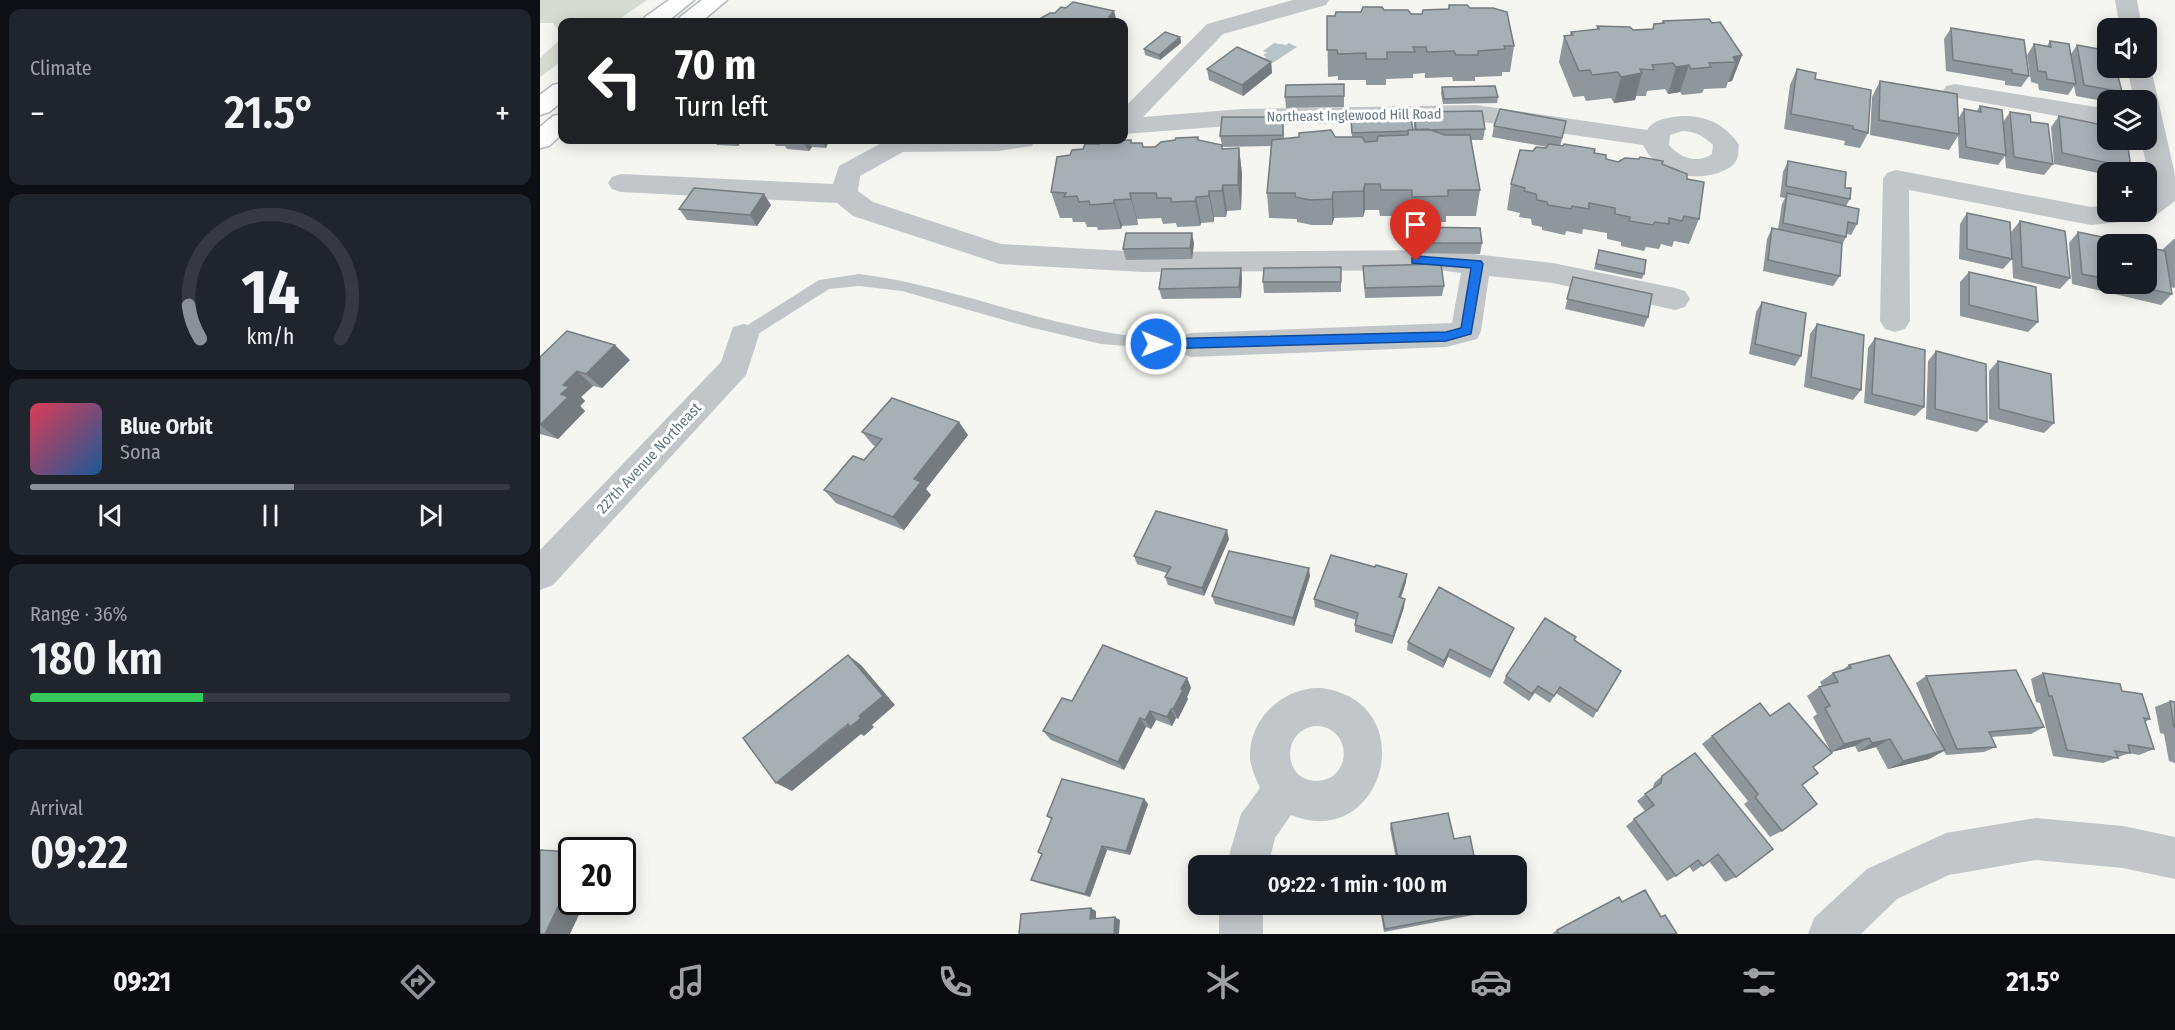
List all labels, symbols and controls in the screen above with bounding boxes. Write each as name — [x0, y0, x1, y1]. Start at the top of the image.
map controls — [2097, 18, 2157, 294]
button: sound — [2097, 18, 2157, 78]
text: 70 m — [675, 40, 756, 90]
icon: left — [576, 42, 654, 120]
text: Climate — [30, 56, 92, 80]
text: 21.5° — [224, 86, 316, 140]
button: layers — [2097, 90, 2157, 150]
text: Turn left — [675, 91, 768, 123]
text: − — [30, 94, 45, 134]
text: + — [495, 94, 510, 134]
street label: Northeast Inglewood Hill Road — [1267, 105, 1441, 126]
button: + — [2097, 162, 2157, 222]
pin — [1390, 199, 1441, 261]
icon: arrive — [1399, 208, 1432, 241]
button: − — [2097, 234, 2157, 294]
text: 14 — [241, 255, 299, 330]
position arrow — [1124, 312, 1188, 376]
text: km/h — [246, 324, 294, 350]
street label: 227th Avenue Northeast — [593, 399, 705, 517]
text: Blue Orbit — [120, 413, 213, 440]
text: Sona — [120, 440, 161, 464]
icon: previous — [94, 499, 127, 532]
icon: pause — [254, 499, 287, 532]
icon: next — [414, 499, 447, 532]
text: Range · 36% — [30, 602, 128, 626]
text: 180 km — [30, 632, 163, 686]
text: Arrival — [30, 796, 83, 820]
text: 09:22 — [30, 826, 128, 880]
speed limit sign: 20 — [558, 837, 636, 915]
text: 09:22 · 1 min · 100 m — [1268, 871, 1447, 898]
icon: directions — [397, 961, 439, 1003]
icon: music — [666, 961, 708, 1003]
icon: phone — [934, 961, 976, 1003]
icon: climate — [1202, 961, 1244, 1003]
icon: car — [1470, 961, 1512, 1003]
icon: filters — [1738, 961, 1780, 1003]
text: 09:21 — [113, 966, 171, 998]
text: 21.5° — [2006, 966, 2062, 998]

